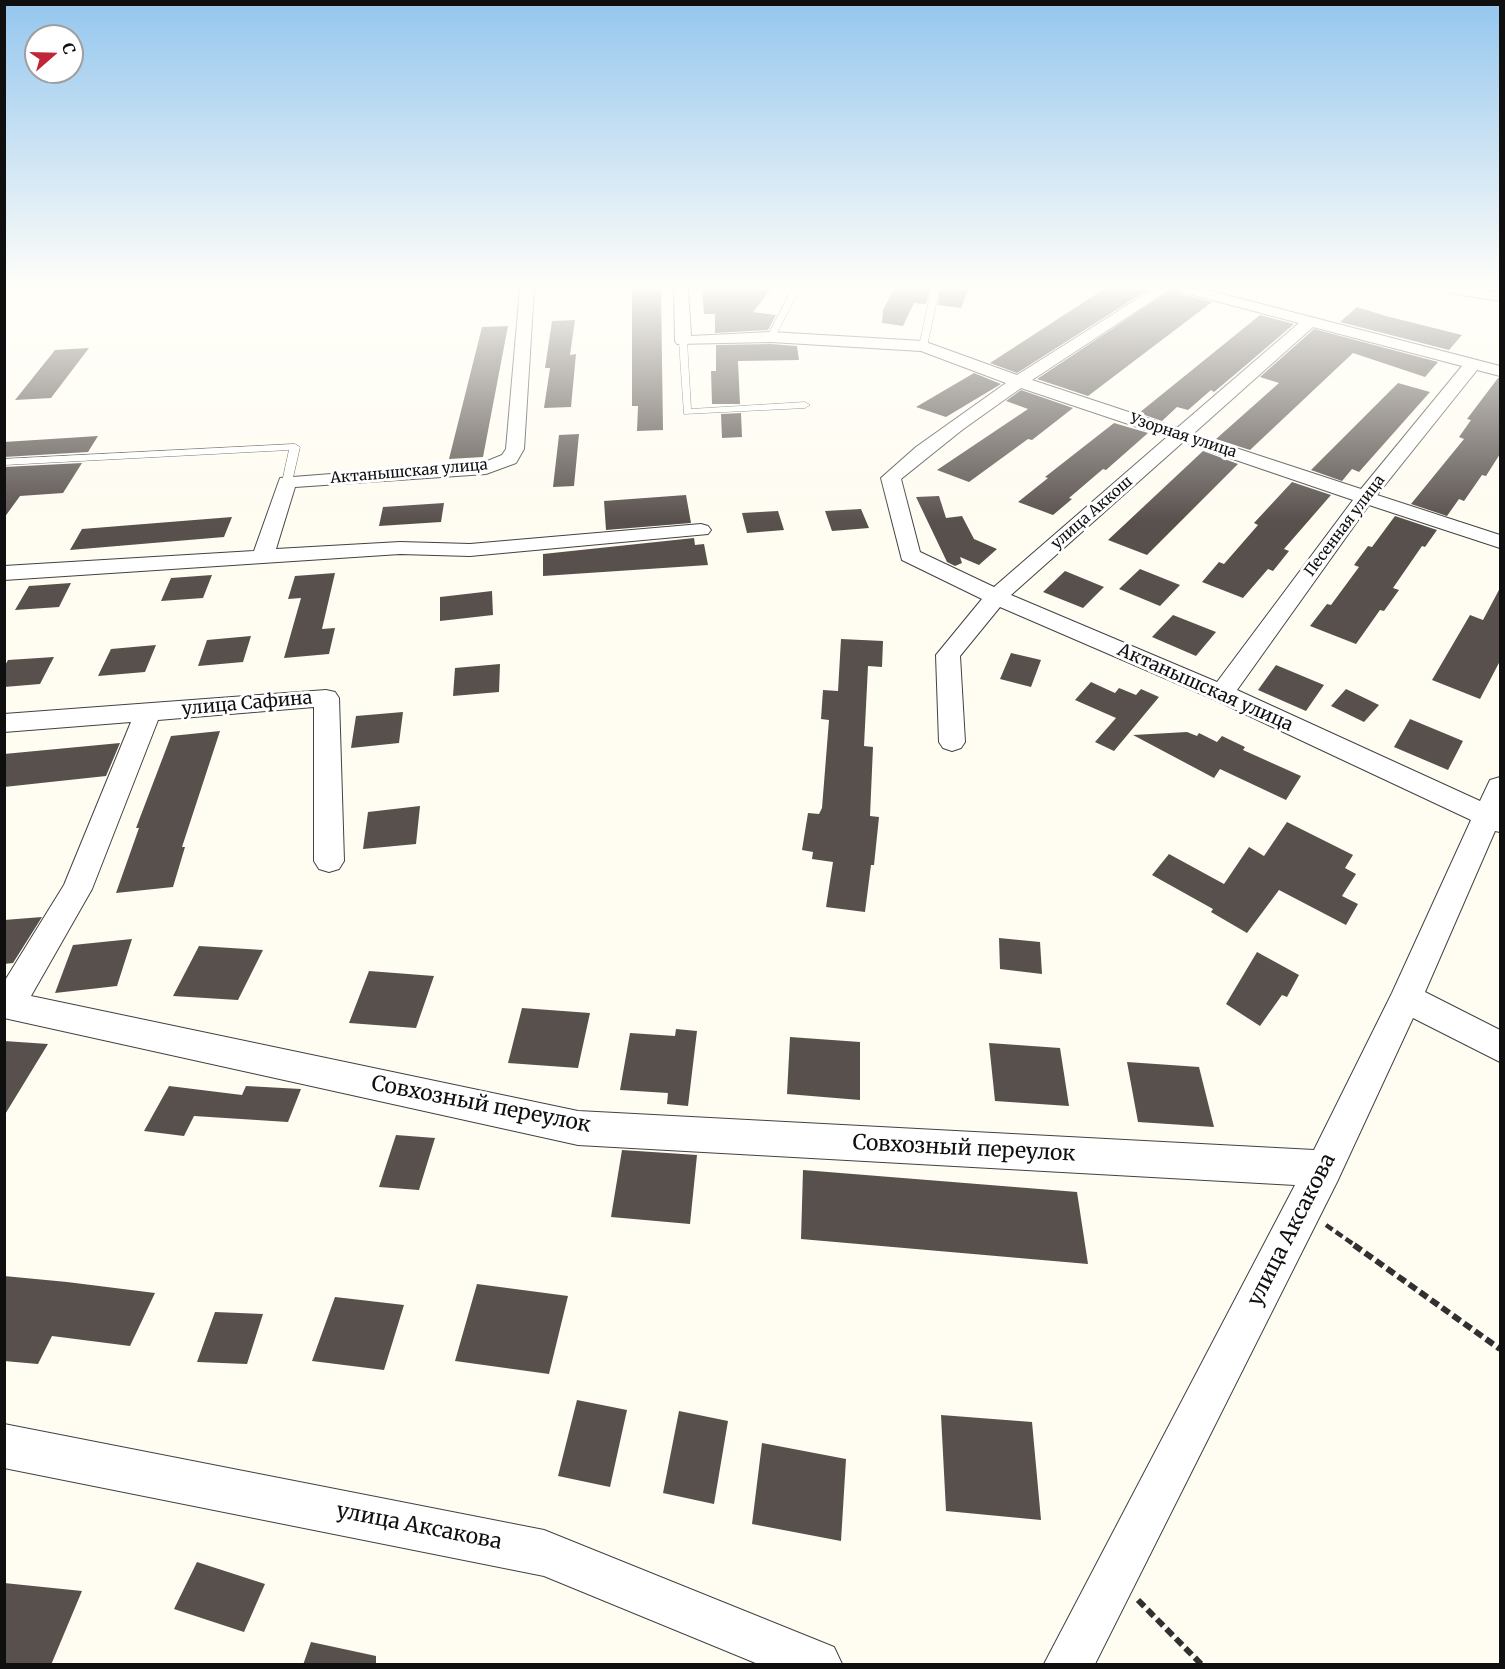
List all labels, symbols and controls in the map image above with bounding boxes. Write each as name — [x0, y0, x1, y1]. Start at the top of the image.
north arrow — [24, 24, 84, 84]
text: С — [58, 40, 80, 57]
street label: Узорная улица — [1127, 410, 1239, 462]
street label: Актанышская улица — [329, 456, 489, 488]
street label: Песенная улица — [1301, 472, 1389, 580]
street label: улица Аккош — [1048, 473, 1136, 553]
street label: Актанышская улица — [1114, 640, 1296, 736]
street label: улица Сафина — [181, 688, 313, 720]
street label: Совхозный переулок — [369, 1071, 593, 1139]
street label: Совхозный переулок — [852, 1131, 1076, 1167]
street label: улица Аксакова — [1243, 1150, 1341, 1310]
street label: улица Аксакова — [334, 1499, 504, 1555]

